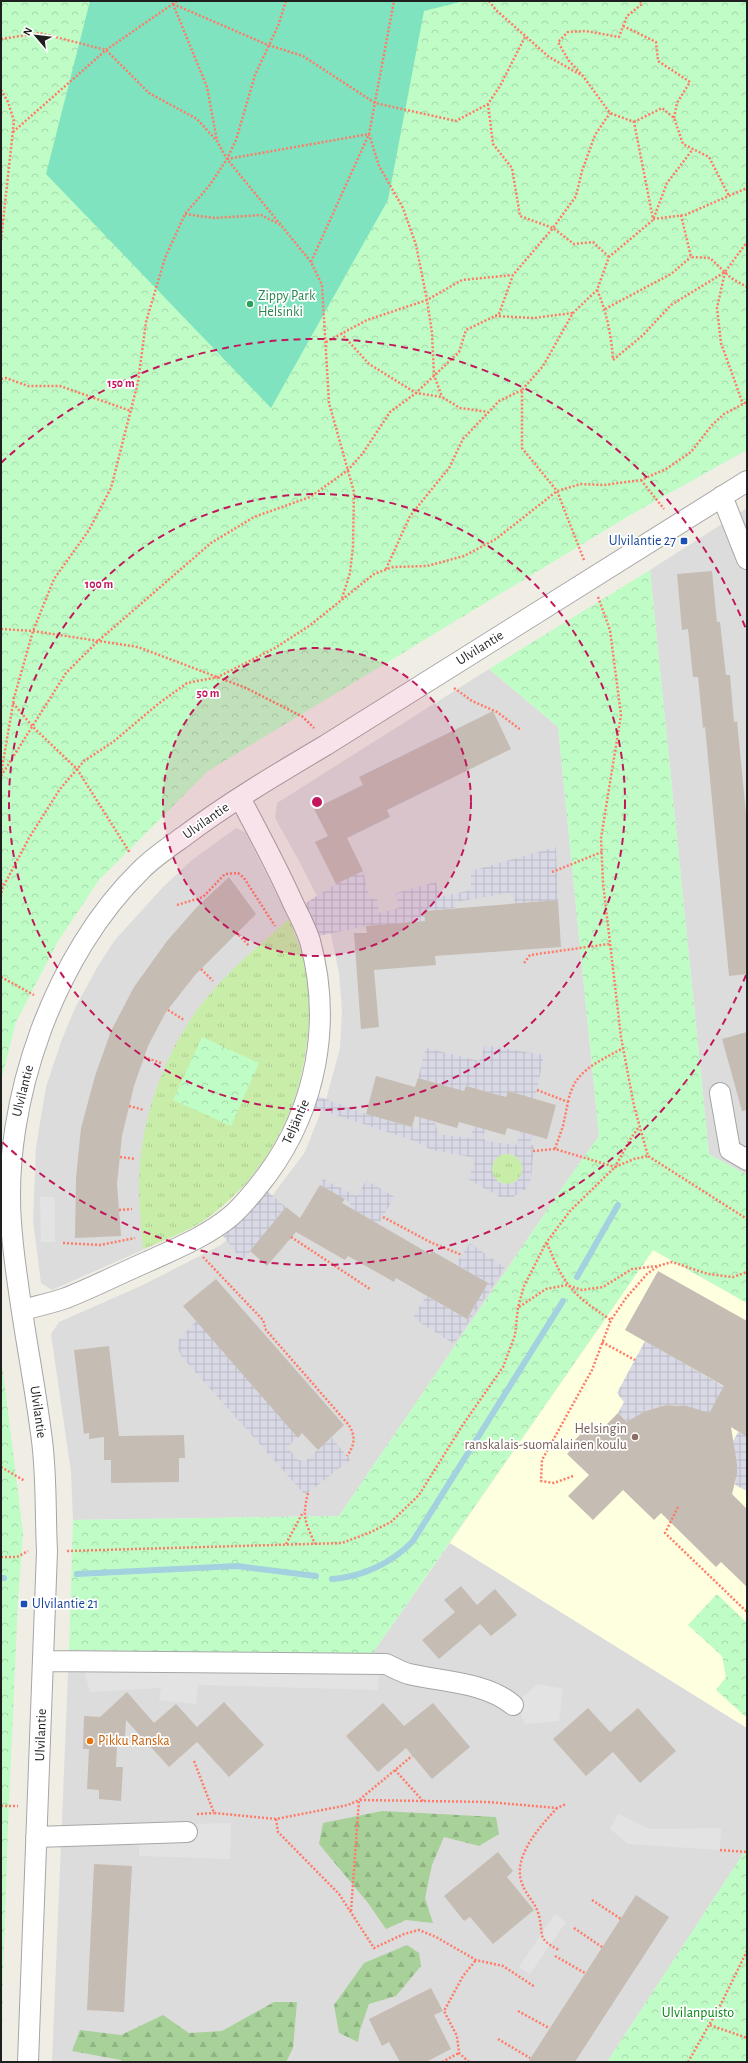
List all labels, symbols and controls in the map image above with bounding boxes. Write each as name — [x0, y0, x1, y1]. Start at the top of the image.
north arrow — [16, 16, 56, 56]
text: N — [21, 26, 34, 38]
place label: Zippy Park Helsinki — [258, 289, 316, 319]
marker: Zippy Park Helsinki — [245, 299, 255, 309]
text: 150 m — [107, 377, 135, 389]
place label: Ulvilantie 27 — [609, 534, 676, 548]
marker: Ulvilantie 27 — [679, 536, 689, 546]
text: 100 m — [85, 578, 113, 590]
street label: Ulvilantie — [454, 628, 506, 668]
text: 50 m — [197, 687, 220, 699]
centre of rings — [310, 795, 324, 809]
street label: Ulvilantie — [180, 800, 232, 842]
street label: Ulvilantie — [10, 1064, 36, 1118]
street label: Teljäntie — [280, 1097, 312, 1147]
street label: Ulvilantie — [27, 1385, 49, 1439]
place label: Helsingin ranskalais-suomalainen koulu — [465, 1422, 627, 1452]
marker: Helsingin ranskalais-suomalainen koulu — [630, 1432, 640, 1442]
place label: Ulvilantie 21 — [32, 1597, 98, 1611]
marker: Ulvilantie 21 — [19, 1599, 29, 1609]
street label: Ulvilantie — [33, 1708, 49, 1762]
place label: Pikku Ranska — [98, 1734, 170, 1748]
marker: Pikku Ranska — [85, 1736, 95, 1746]
park label: Ulvilanpuisto — [662, 2006, 734, 2020]

